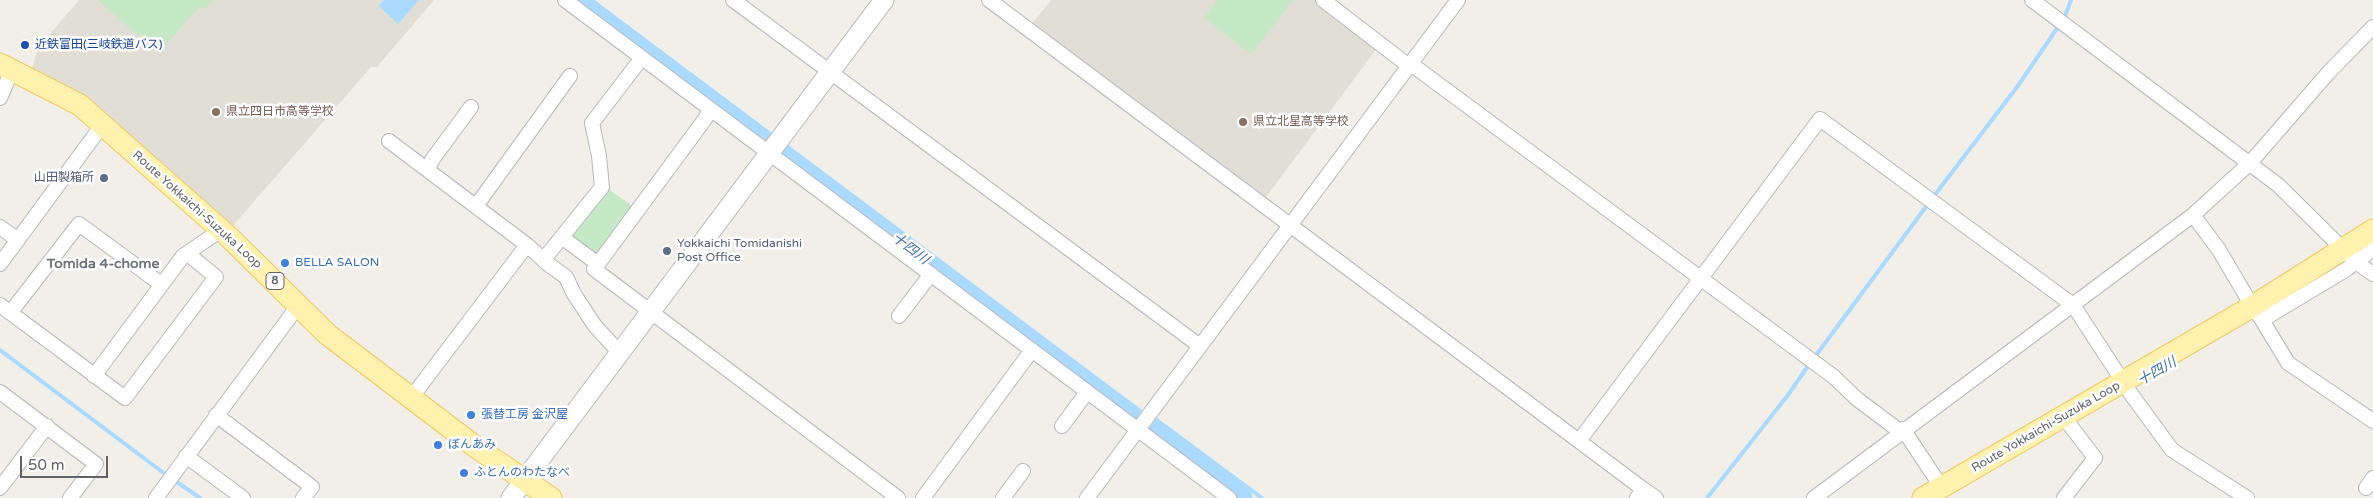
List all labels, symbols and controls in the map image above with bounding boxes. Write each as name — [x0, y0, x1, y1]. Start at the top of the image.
place label: 近鉄富田(三岐鉄道バス) — [35, 38, 162, 52]
marker: 近鉄富田(三岐鉄道バス) — [19, 39, 31, 51]
place label: 県立四日市高等学校 — [226, 105, 334, 119]
marker: 県立四日市高等学校 — [210, 106, 222, 118]
place label: 県立北星高等学校 — [1253, 115, 1349, 129]
marker: 県立北星高等学校 — [1237, 116, 1249, 128]
street label: Route Yokkaichi-Suzuka Loop — [129, 148, 265, 272]
place label: 山田製箱所 — [34, 171, 94, 185]
marker: 山田製箱所 — [98, 172, 110, 184]
water label: 十四川 — [888, 230, 932, 268]
place label: Yokkaichi Tomidanishi Post Office — [677, 237, 802, 265]
marker: Yokkaichi Tomidanishi Post Office — [661, 245, 673, 257]
district label: Tomida 4-chome — [47, 256, 159, 272]
place label: BELLA SALON — [295, 256, 379, 270]
marker: BELLA SALON — [279, 257, 291, 269]
road number: 8 — [266, 272, 284, 290]
water label: 十四川 — [2135, 354, 2179, 390]
street label: Route Yokkaichi-Suzuka Loop — [1969, 379, 2123, 475]
place label: 張替工房 金沢屋 — [481, 408, 568, 422]
marker: 張替工房 金沢屋 — [465, 409, 477, 421]
place label: ぼんあみ — [448, 438, 496, 452]
marker: ぼんあみ — [432, 439, 444, 451]
scale bar — [22, 446, 110, 478]
text: 50 m — [28, 456, 65, 474]
place label: ふとんのわたなべ — [474, 466, 570, 480]
marker: ふとんのわたなべ — [458, 467, 470, 479]

